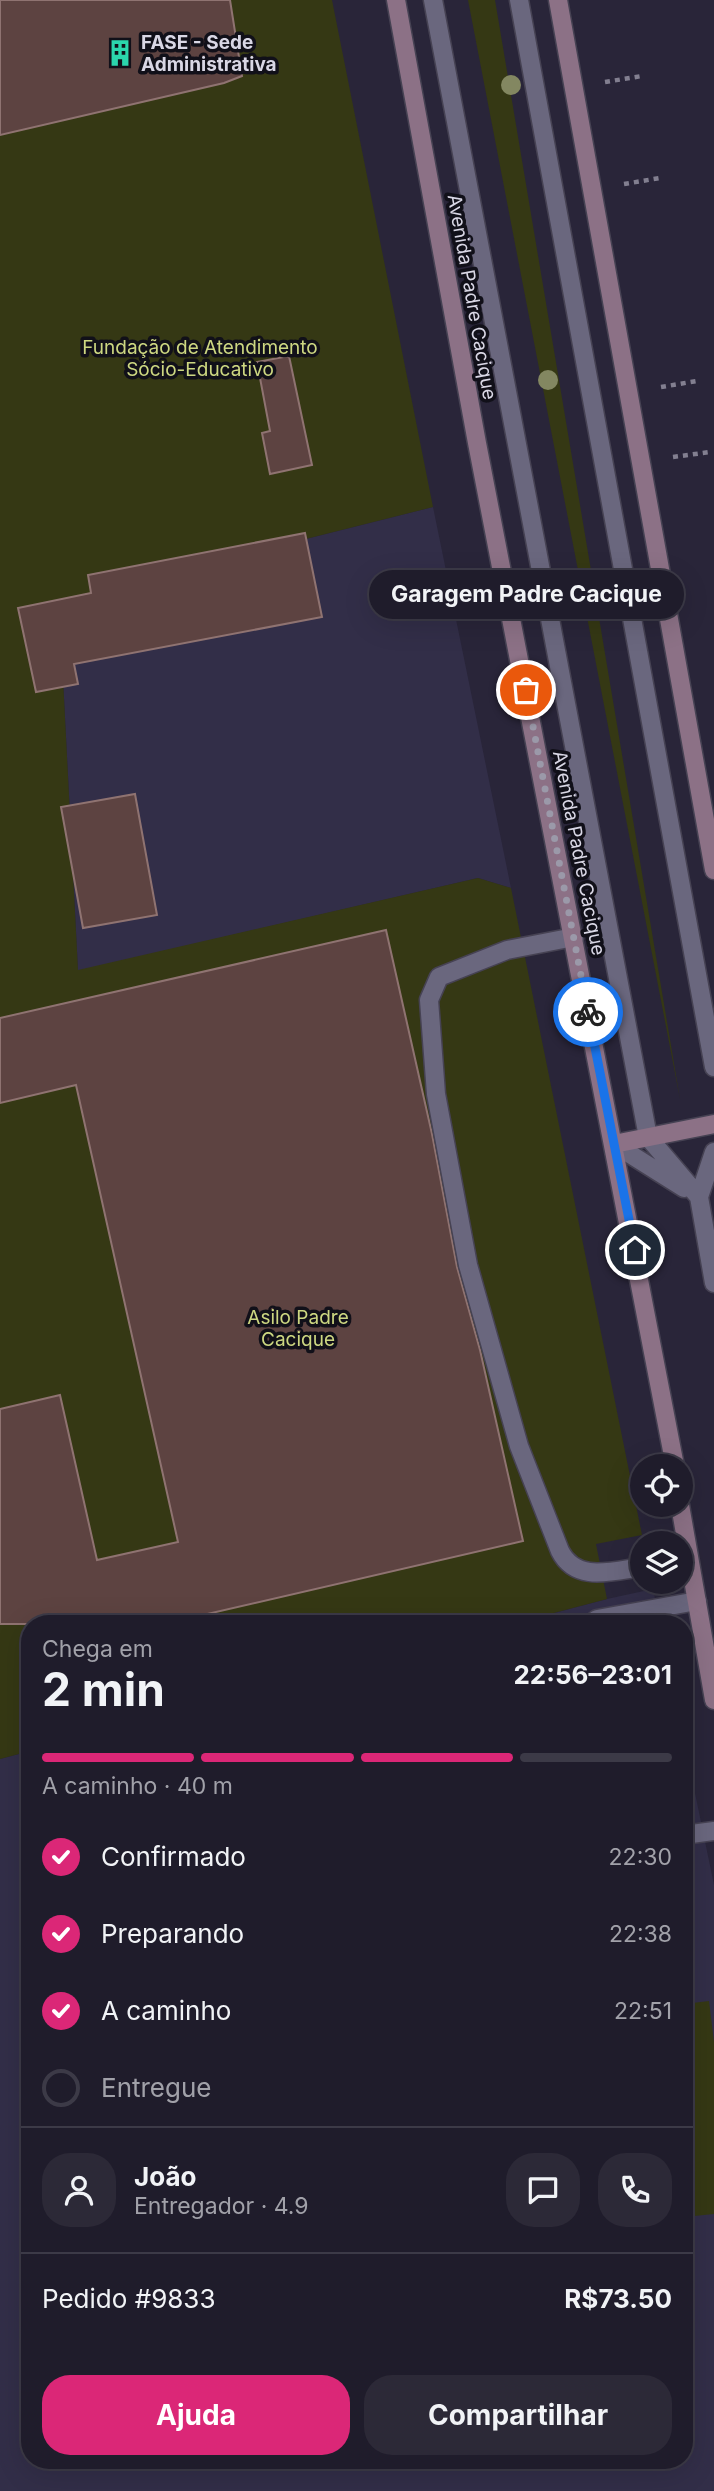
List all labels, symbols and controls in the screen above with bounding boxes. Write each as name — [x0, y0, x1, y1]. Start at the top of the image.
place label: FASE - Sede Administrativa — [141, 31, 277, 76]
building icon: FASE - Sede Administrativa — [105, 38, 135, 68]
street label: Avenida Padre Cacique — [443, 192, 501, 402]
park label: Fundação de Atendimento Sócio-Educativo — [82, 336, 318, 381]
callout: Garagem Padre Cacique — [368, 571, 684, 620]
text: Garagem Padre Cacique — [391, 580, 662, 608]
pin — [496, 660, 556, 720]
icon: bag — [507, 671, 545, 709]
street label: Avenida Padre Cacique — [548, 749, 610, 957]
courier — [553, 977, 623, 1047]
icon: bike — [569, 993, 607, 1031]
pin — [605, 1220, 665, 1280]
icon: home — [616, 1231, 654, 1269]
park label: Asilo Padre Cacique — [247, 1306, 349, 1351]
map controls — [630, 1454, 693, 1594]
button: locate — [630, 1454, 693, 1517]
button: layers — [630, 1531, 693, 1594]
text: Chega em — [42, 1635, 153, 1663]
text: 22:56–23:01 — [513, 1659, 672, 1690]
text: 2 min — [42, 1661, 165, 1717]
text: A caminho · 40 m — [42, 1772, 233, 1800]
icon: check — [42, 1838, 80, 1876]
text: Confirmado — [101, 1841, 246, 1872]
text: 22:30 — [609, 1843, 672, 1871]
icon: check — [42, 1915, 80, 1953]
text: Preparando — [101, 1918, 244, 1949]
text: 22:38 — [609, 1920, 672, 1948]
icon: check — [42, 1992, 80, 2030]
text: A caminho — [101, 1995, 231, 2026]
text: 22:51 — [614, 1997, 672, 2025]
text: Entregue — [101, 2072, 212, 2103]
button: person — [42, 2153, 116, 2227]
button: chat — [506, 2153, 580, 2227]
button: phone — [598, 2153, 672, 2227]
text: João — [134, 2161, 196, 2192]
text: Entregador · 4.9 — [134, 2192, 309, 2220]
text: Pedido #9833 — [42, 2283, 215, 2314]
text: R$73.50 — [564, 2283, 672, 2314]
button: Ajuda — [42, 2375, 350, 2455]
button: Compartilhar — [364, 2375, 672, 2455]

